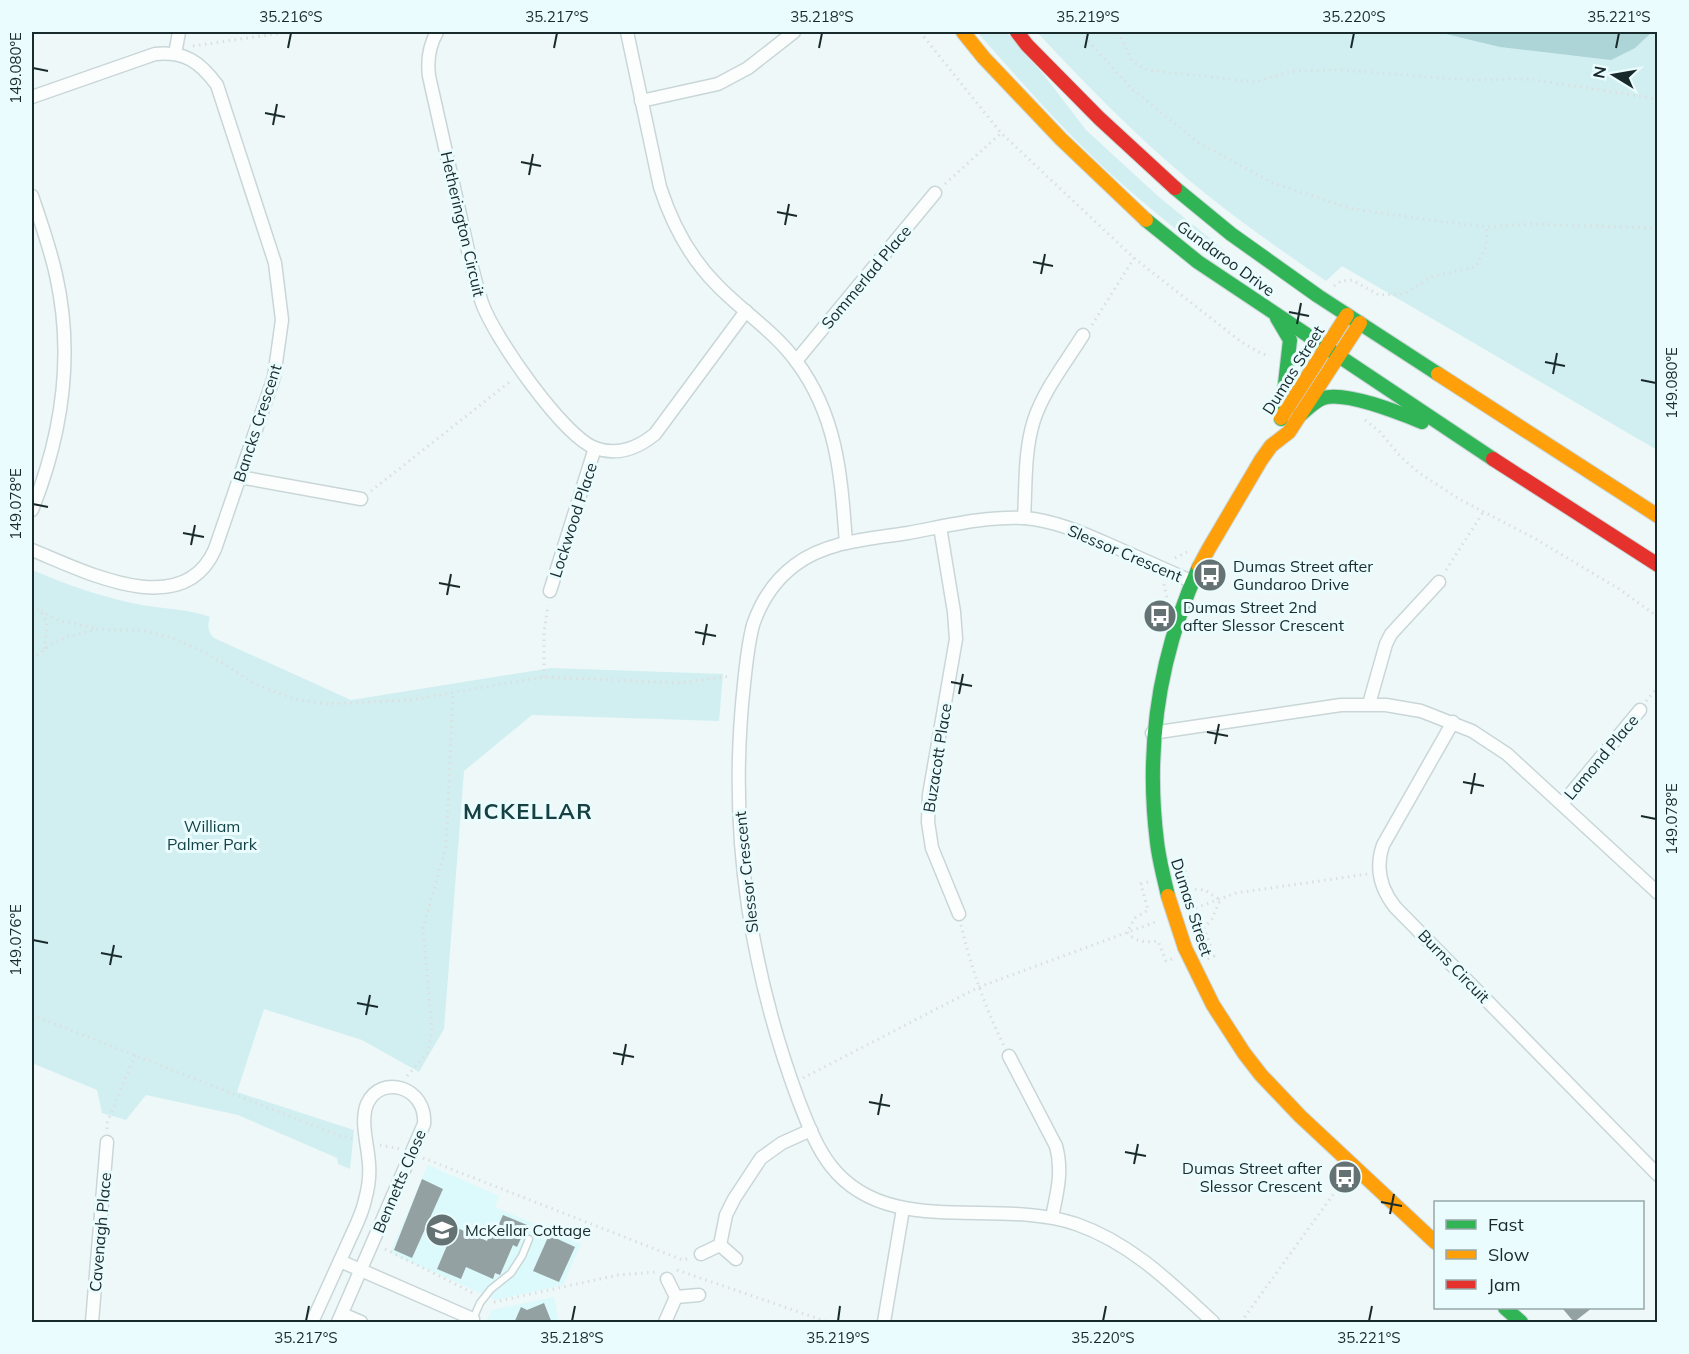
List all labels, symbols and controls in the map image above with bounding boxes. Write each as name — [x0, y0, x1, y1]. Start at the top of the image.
text: 35.216°S — [259, 7, 323, 26]
text: 35.217°S — [525, 7, 589, 26]
text: 35.218°S — [790, 7, 854, 26]
text: 35.219°S — [1056, 7, 1120, 26]
text: 35.220°S — [1322, 7, 1386, 26]
text: 35.221°S — [1587, 7, 1651, 26]
text: 149.080°E — [6, 32, 25, 104]
north arrow — [1584, 45, 1644, 105]
text: N — [1588, 64, 1610, 80]
street label: Hetherington Circuit — [437, 149, 490, 299]
street label: Gundaroo Drive — [1173, 216, 1279, 300]
street label: Sommerlad Place — [817, 221, 915, 333]
street label: Dumas Street — [1258, 321, 1329, 418]
text: 149.080°E — [1662, 347, 1681, 419]
street label: Bancks Crescent — [229, 361, 286, 484]
street label: Lockwood Place — [545, 460, 601, 580]
text: 149.078°E — [6, 468, 25, 540]
street label: Slessor Crescent — [1065, 520, 1186, 586]
place label: Dumas Street after Gundaroo Drive — [1233, 556, 1373, 594]
bus stop icon: Dumas Street after Gundaroo Drive — [1192, 557, 1228, 593]
place label: Dumas Street 2nd after Slessor Crescent — [1183, 597, 1344, 635]
bus stop icon: Dumas Street 2nd after Slessor Crescent — [1142, 598, 1178, 634]
street label: Buzacott Place — [919, 702, 955, 814]
street label: Lamond Place — [1560, 710, 1642, 804]
text: 149.078°E — [1662, 783, 1681, 855]
district label: MCKELLAR — [463, 797, 593, 825]
street label: Slessor Crescent — [730, 810, 762, 934]
park label: William Palmer Park — [167, 816, 258, 854]
street label: Dumas Street — [1167, 856, 1217, 959]
text: 149.076°E — [6, 904, 25, 976]
street label: Burns Circuit — [1414, 925, 1494, 1007]
street label: Bennetts Close — [368, 1126, 430, 1236]
place label: Dumas Street after Slessor Crescent — [1182, 1158, 1322, 1196]
bus stop icon: Dumas Street after Slessor Crescent — [1327, 1159, 1363, 1195]
street label: Cavenagh Place — [85, 1171, 115, 1293]
legend — [1434, 1201, 1644, 1309]
school or university icon: McKellar Cottage — [424, 1212, 460, 1248]
text: Fast — [1488, 1213, 1524, 1236]
place label: McKellar Cottage — [465, 1220, 591, 1240]
text: Slow — [1488, 1243, 1530, 1266]
text: Jam — [1488, 1273, 1521, 1296]
text: 35.217°S — [274, 1328, 338, 1347]
text: 35.218°S — [540, 1328, 604, 1347]
text: 35.219°S — [806, 1328, 870, 1347]
text: 35.220°S — [1071, 1328, 1135, 1347]
text: 35.221°S — [1337, 1328, 1401, 1347]

